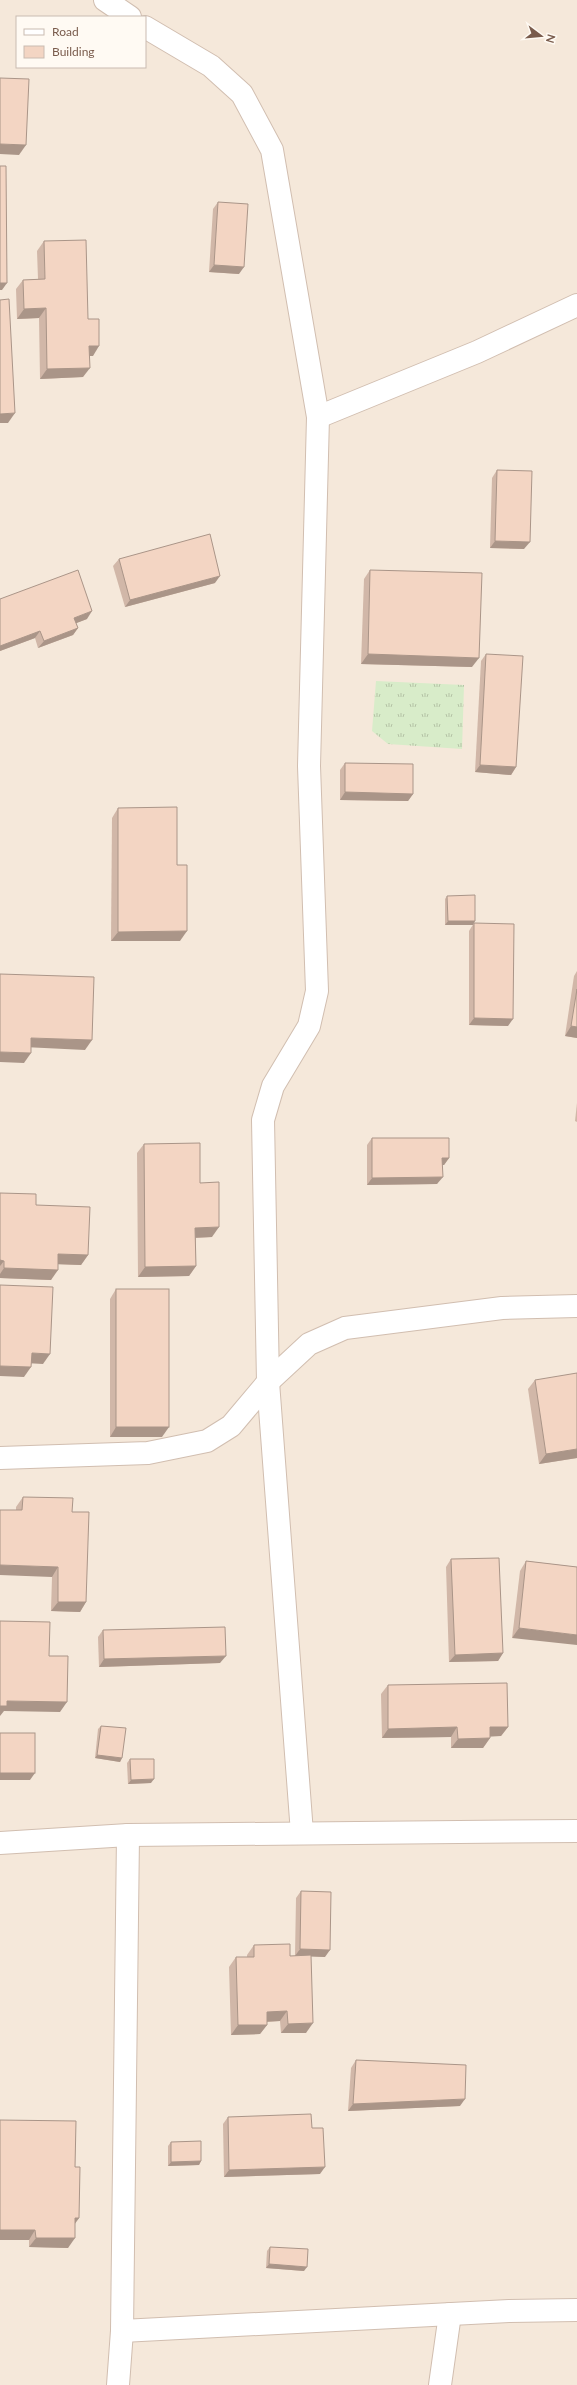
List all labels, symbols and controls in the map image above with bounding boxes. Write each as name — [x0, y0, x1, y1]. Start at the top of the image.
legend — [16, 16, 146, 68]
north arrow — [521, 16, 561, 56]
text: Road — [52, 24, 79, 39]
text: N — [544, 33, 559, 45]
text: Building — [52, 44, 95, 59]

